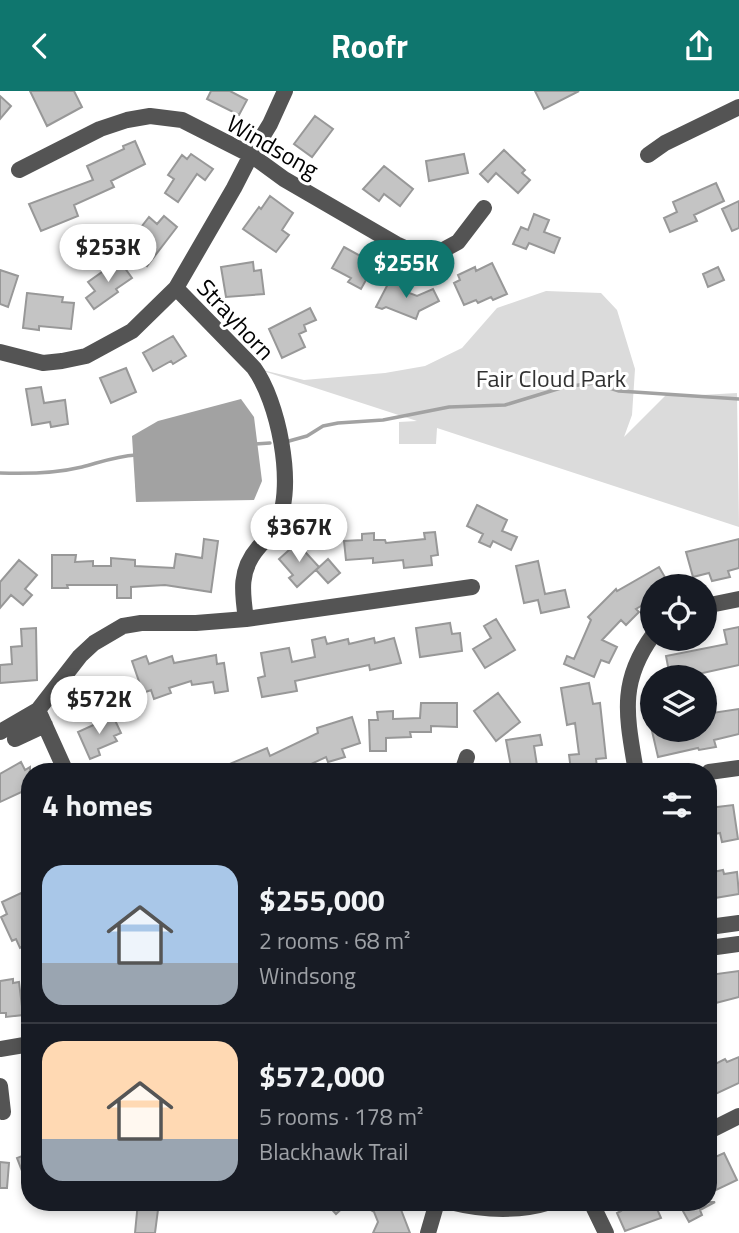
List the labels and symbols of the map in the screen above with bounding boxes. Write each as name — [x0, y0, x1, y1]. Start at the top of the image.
street label: Windsong — [220, 105, 326, 187]
pin: $253K — [59, 225, 157, 284]
pin: $255K — [357, 241, 455, 300]
street label: Strayhorn — [189, 270, 283, 368]
park label: Fair Cloud Park — [476, 360, 627, 396]
pin: $367K — [250, 505, 348, 564]
pin: $572K — [50, 677, 148, 736]

